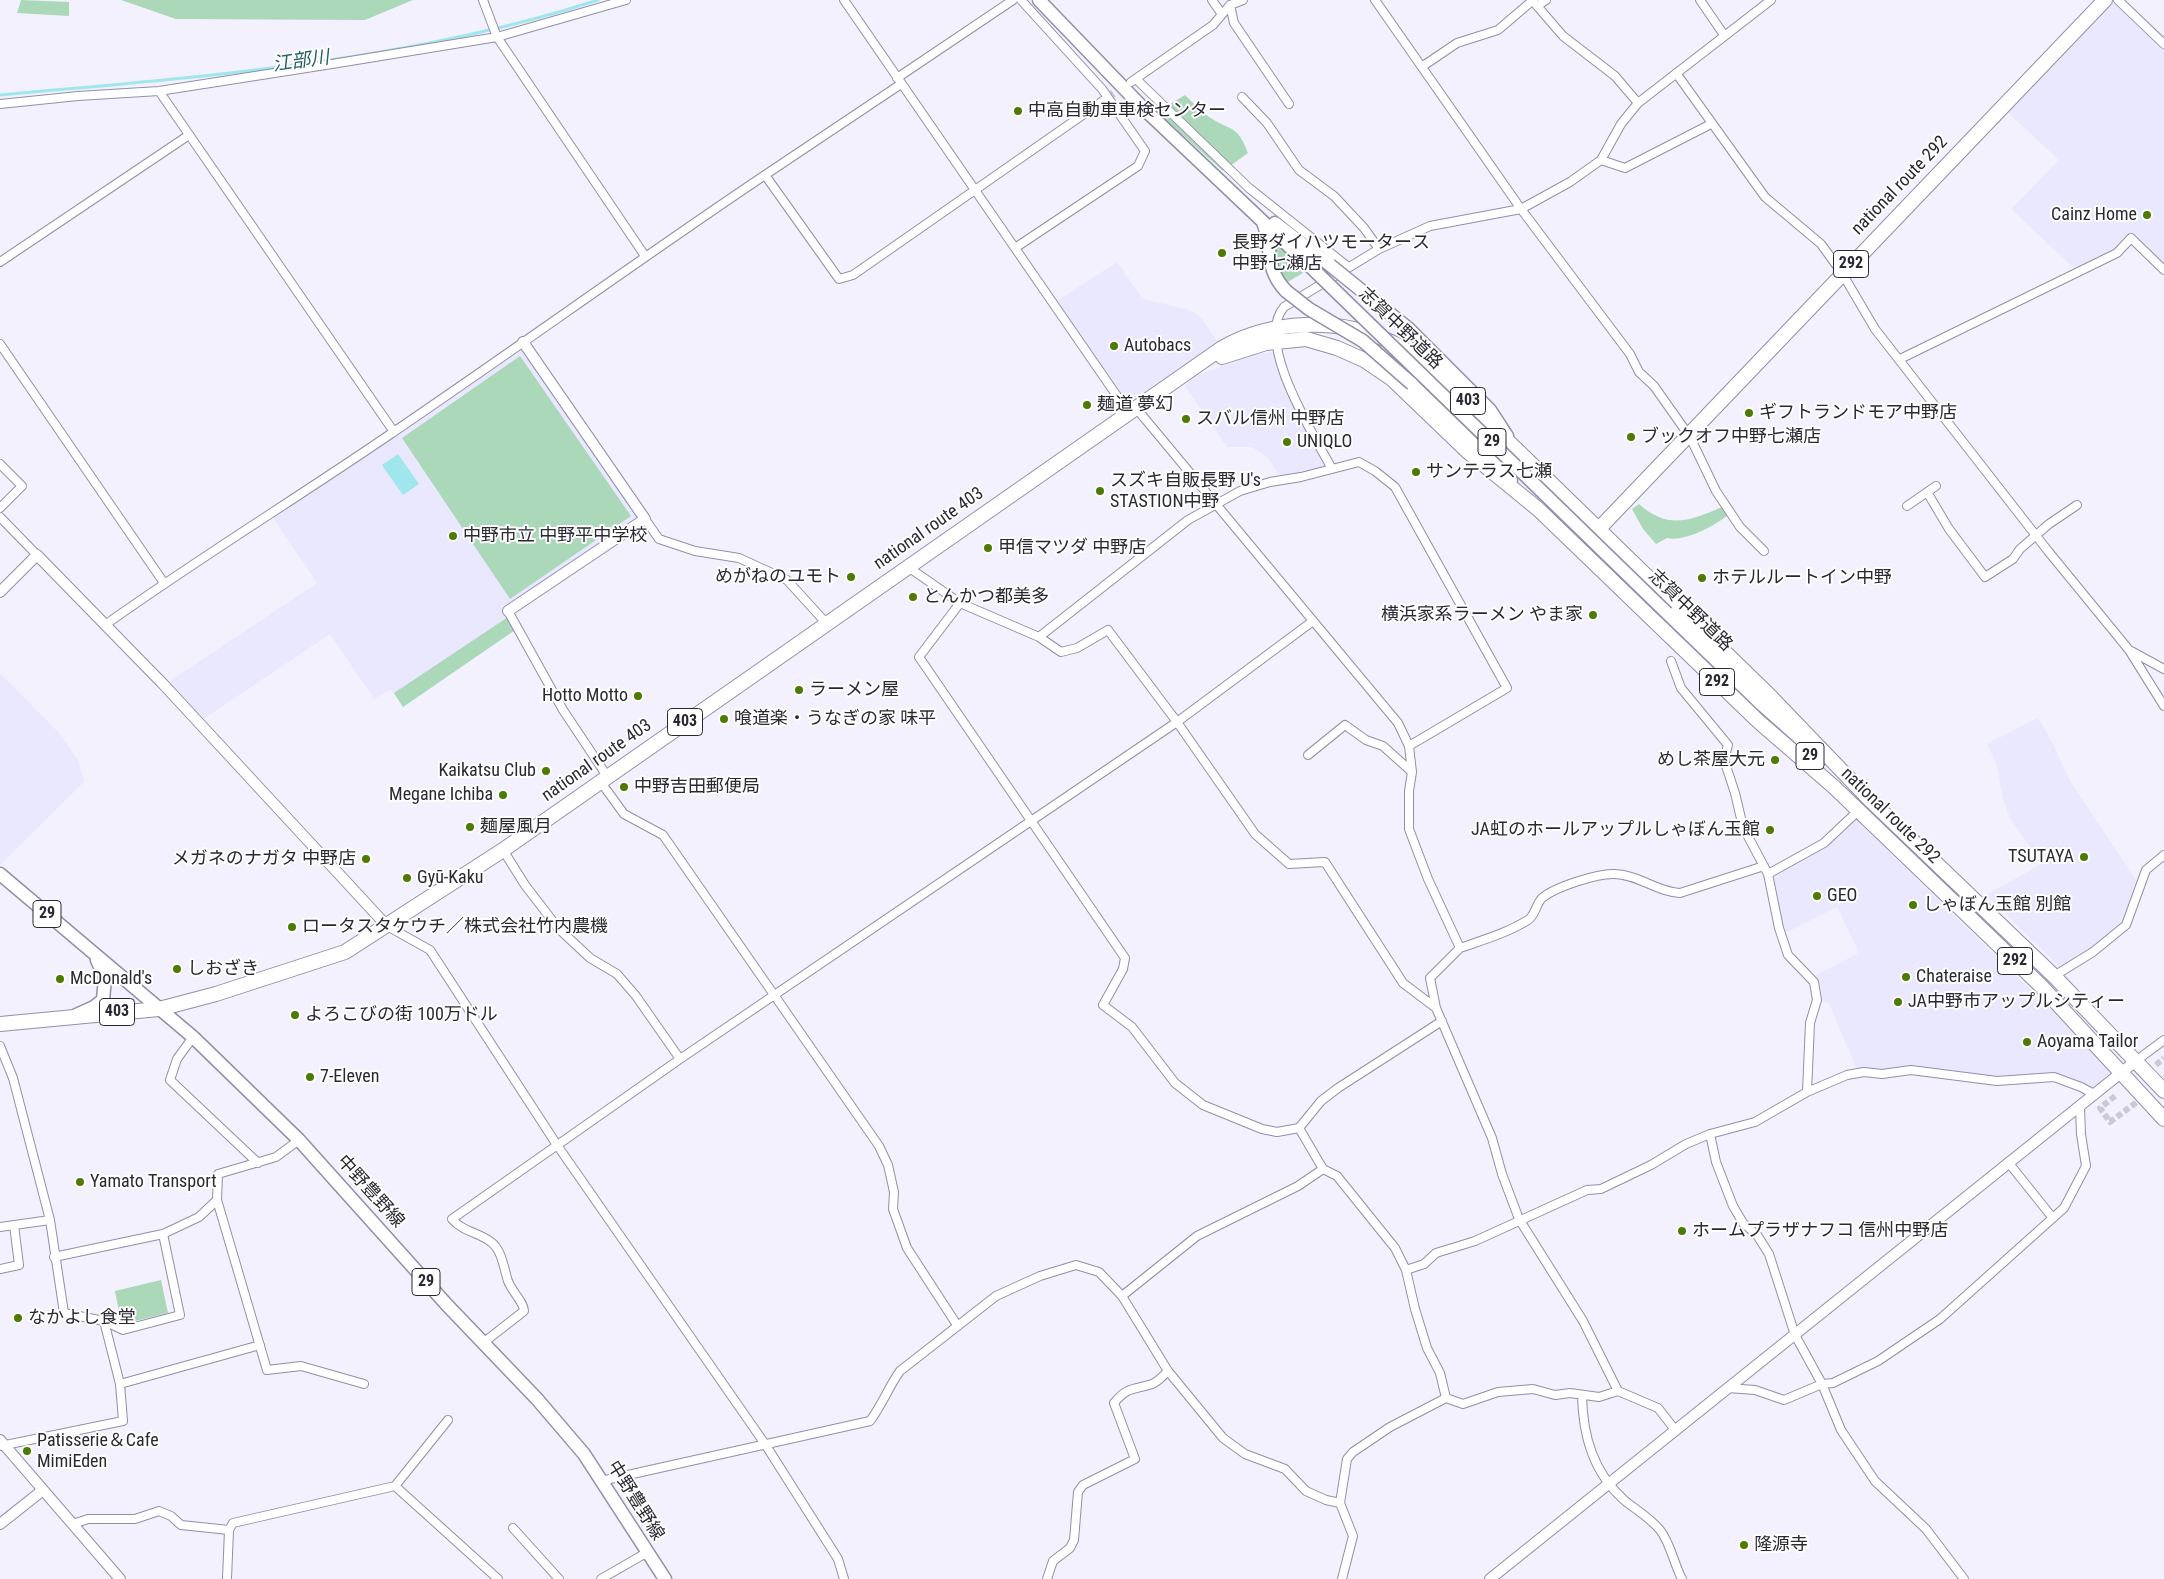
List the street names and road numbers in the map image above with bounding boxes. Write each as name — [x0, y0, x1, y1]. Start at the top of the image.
street label: national route 292 — [1847, 132, 1953, 240]
road number: 292 — [1834, 250, 1868, 278]
street label: 志賀中野道路 — [1354, 284, 1446, 374]
road number: 403 — [1450, 388, 1486, 414]
road number: 29 — [1478, 428, 1506, 456]
street label: national route 403 — [870, 483, 988, 575]
street label: 志賀中野道路 — [1644, 566, 1736, 656]
road number: 292 — [1700, 669, 1734, 696]
road number: 403 — [668, 709, 702, 736]
street label: national route 403 — [538, 715, 656, 807]
road number: 29 — [1796, 742, 1824, 769]
street label: national route 292 — [1836, 763, 1944, 869]
road number: 29 — [33, 901, 61, 928]
road number: 292 — [1998, 948, 2032, 974]
road number: 403 — [100, 999, 134, 1026]
street label: 中野豊野線 — [332, 1151, 408, 1233]
road number: 29 — [412, 1268, 440, 1295]
street label: 中野豊野線 — [602, 1457, 668, 1545]

